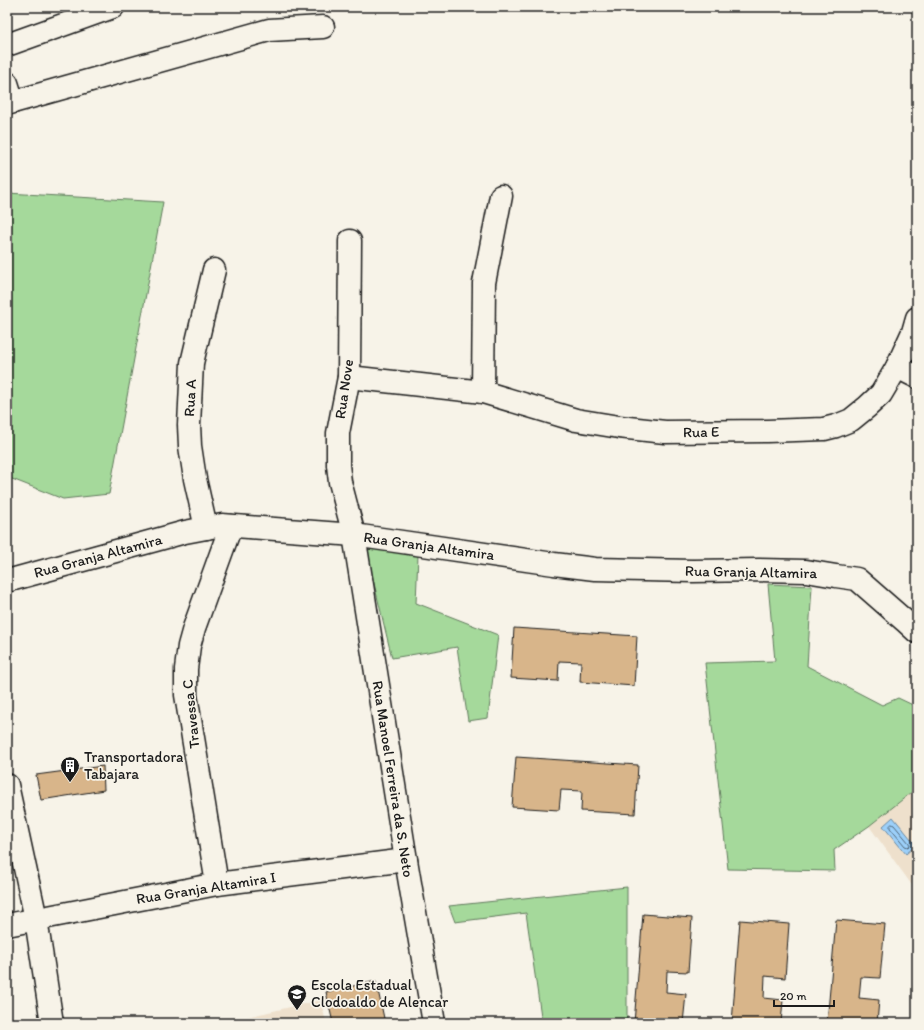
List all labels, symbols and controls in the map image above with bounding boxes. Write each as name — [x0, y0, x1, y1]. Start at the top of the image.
street label: Rua Nove — [331, 358, 357, 420]
street label: Rua A — [180, 378, 200, 417]
street label: Rua E — [683, 423, 719, 441]
street label: Rua Granja Altamira — [362, 528, 496, 564]
street label: Rua Granja Altamira — [32, 530, 164, 582]
street label: Rua Granja Altamira — [685, 562, 817, 582]
street label: Travessa C — [178, 678, 204, 749]
street label: Rua Manoel Ferreira da S. Neto — [369, 679, 417, 879]
place label: Transportadora Tabajara — [84, 748, 184, 783]
building icon: Transportadora Tabajara — [59, 755, 81, 783]
street label: Rua Granja Altamira I — [135, 868, 277, 908]
place label: Escola Estadual Clodoaldo de Alencar — [311, 976, 448, 1011]
scale bar — [774, 982, 834, 1008]
school or university icon: Escola Estadual Clodoaldo de Alencar — [286, 983, 308, 1011]
text: 20 m — [780, 989, 807, 1003]

